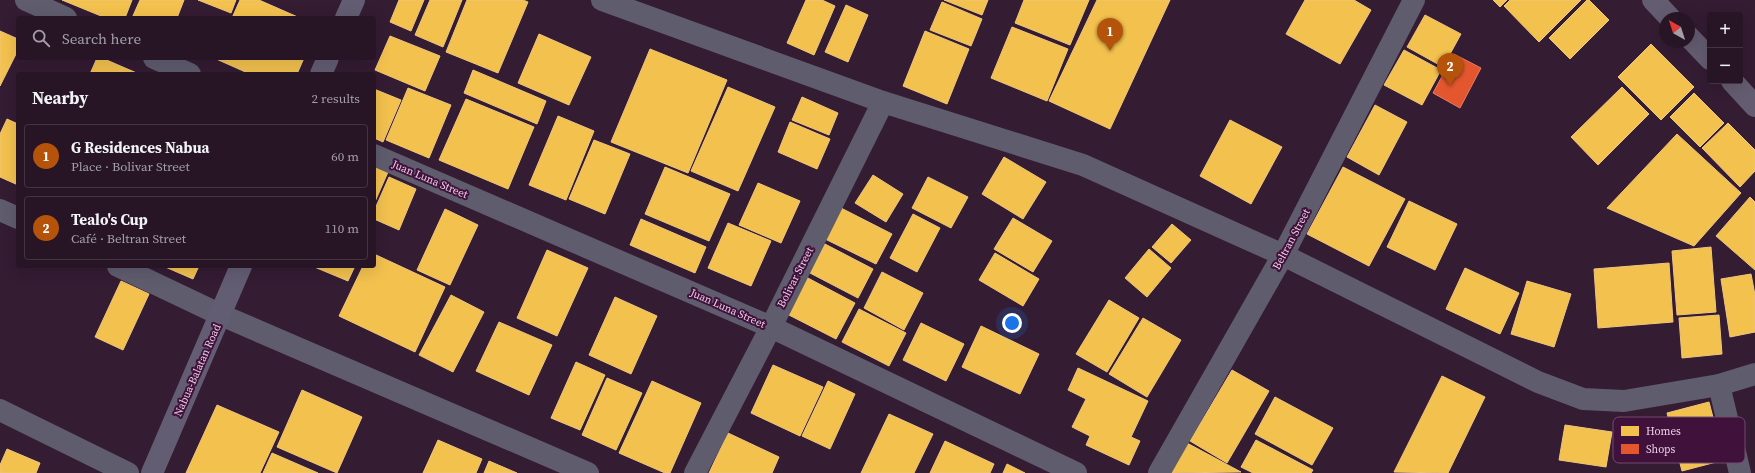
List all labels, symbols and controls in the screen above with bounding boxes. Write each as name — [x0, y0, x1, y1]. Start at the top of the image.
north arrow — [1659, 12, 1695, 48]
map controls — [1707, 12, 1743, 84]
button: + — [1707, 12, 1743, 48]
search box — [16, 16, 376, 60]
pin: 1 — [1097, 18, 1123, 51]
icon: search — [30, 27, 52, 49]
text: Search here — [62, 28, 141, 49]
button: − — [1707, 48, 1743, 84]
pin: 2 — [1437, 53, 1463, 86]
text: Nearby — [32, 86, 88, 110]
text: 2 results — [312, 90, 360, 107]
text: G Residences Nabua — [71, 137, 210, 158]
text: 1 — [42, 148, 50, 165]
text: 60 m — [331, 148, 359, 165]
street label: Juan Luna Street — [389, 156, 470, 202]
text: Place · Bolivar Street — [71, 158, 190, 175]
street label: Beltran Street — [1269, 206, 1314, 272]
text: Tealo's Cup — [71, 209, 148, 230]
text: 2 — [42, 220, 50, 237]
text: 110 m — [325, 220, 359, 237]
text: Café · Beltran Street — [71, 230, 186, 247]
street label: Bolivar Street — [774, 244, 817, 310]
street label: Juan Luna Street — [687, 285, 768, 332]
your location — [1002, 313, 1022, 333]
street label: Nabua-Balatan Road — [170, 321, 225, 419]
legend — [1613, 417, 1745, 463]
text: Homes — [1646, 424, 1681, 439]
text: Shops — [1646, 442, 1675, 457]

